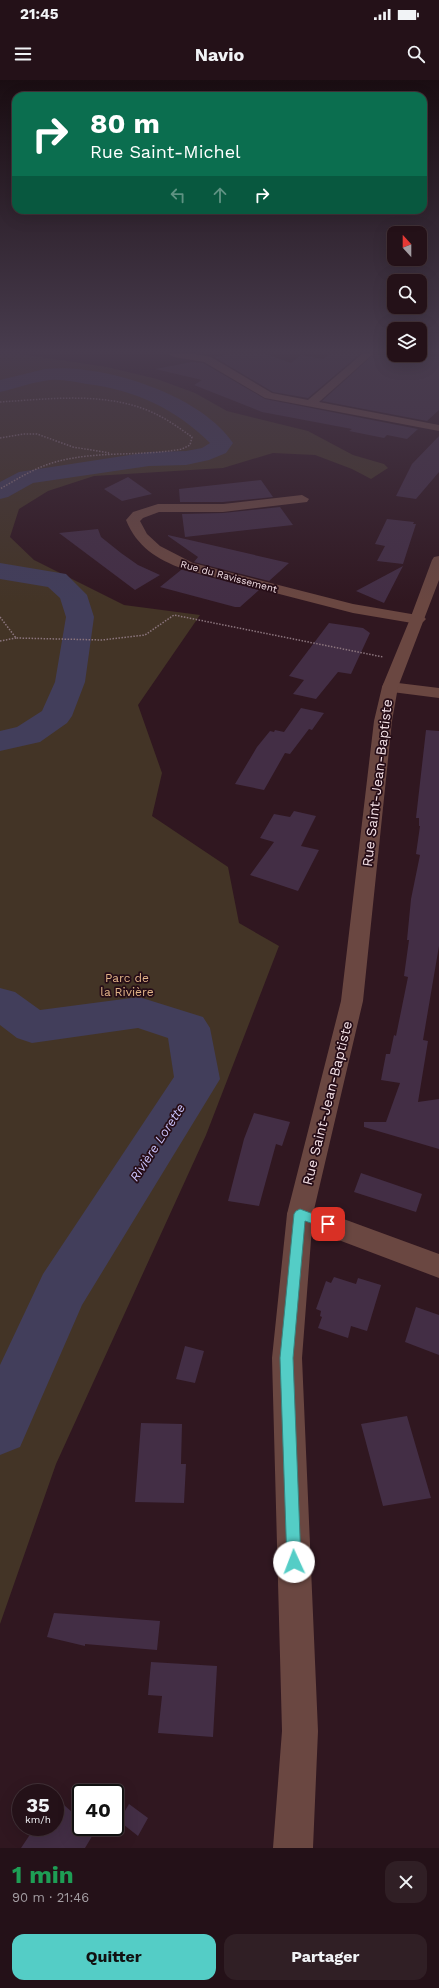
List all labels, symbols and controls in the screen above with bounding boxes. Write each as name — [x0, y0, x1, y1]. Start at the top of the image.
text: 21:45 — [20, 5, 58, 23]
icon: menu — [12, 43, 34, 65]
icon: search — [405, 43, 427, 65]
text: Navio — [195, 44, 244, 65]
text: 80 m — [90, 107, 160, 140]
icon: right — [24, 108, 76, 160]
text: Rue Saint-Michel — [90, 141, 241, 162]
icon: left — [167, 184, 189, 206]
icon: ahead — [209, 184, 231, 206]
icon: right — [251, 184, 273, 206]
north arrow — [387, 226, 427, 266]
map controls — [387, 226, 427, 362]
button: search — [387, 274, 427, 314]
button: layers — [387, 322, 427, 362]
street label: Rue du Ravissement — [179, 558, 279, 595]
street label: Rue Saint-Jean-Baptiste — [359, 698, 395, 868]
park label: Parc de la Rivière — [100, 971, 154, 999]
street label: Rue Saint-Jean-Baptiste — [299, 1019, 355, 1187]
water label: Rivière Lorette — [127, 1101, 188, 1184]
pin — [311, 1207, 345, 1241]
icon: arrive — [317, 1213, 339, 1235]
position arrow — [273, 1541, 315, 1583]
speed limit sign: 40 — [72, 1784, 124, 1836]
text: 35 — [26, 1793, 50, 1817]
text: km/h — [25, 1814, 51, 1825]
text: 1 min — [12, 1861, 74, 1889]
button: close — [385, 1861, 427, 1903]
text: 90 m · 21:46 — [12, 1890, 89, 1905]
button: Quitter — [12, 1934, 216, 1980]
button: Partager — [224, 1934, 427, 1980]

